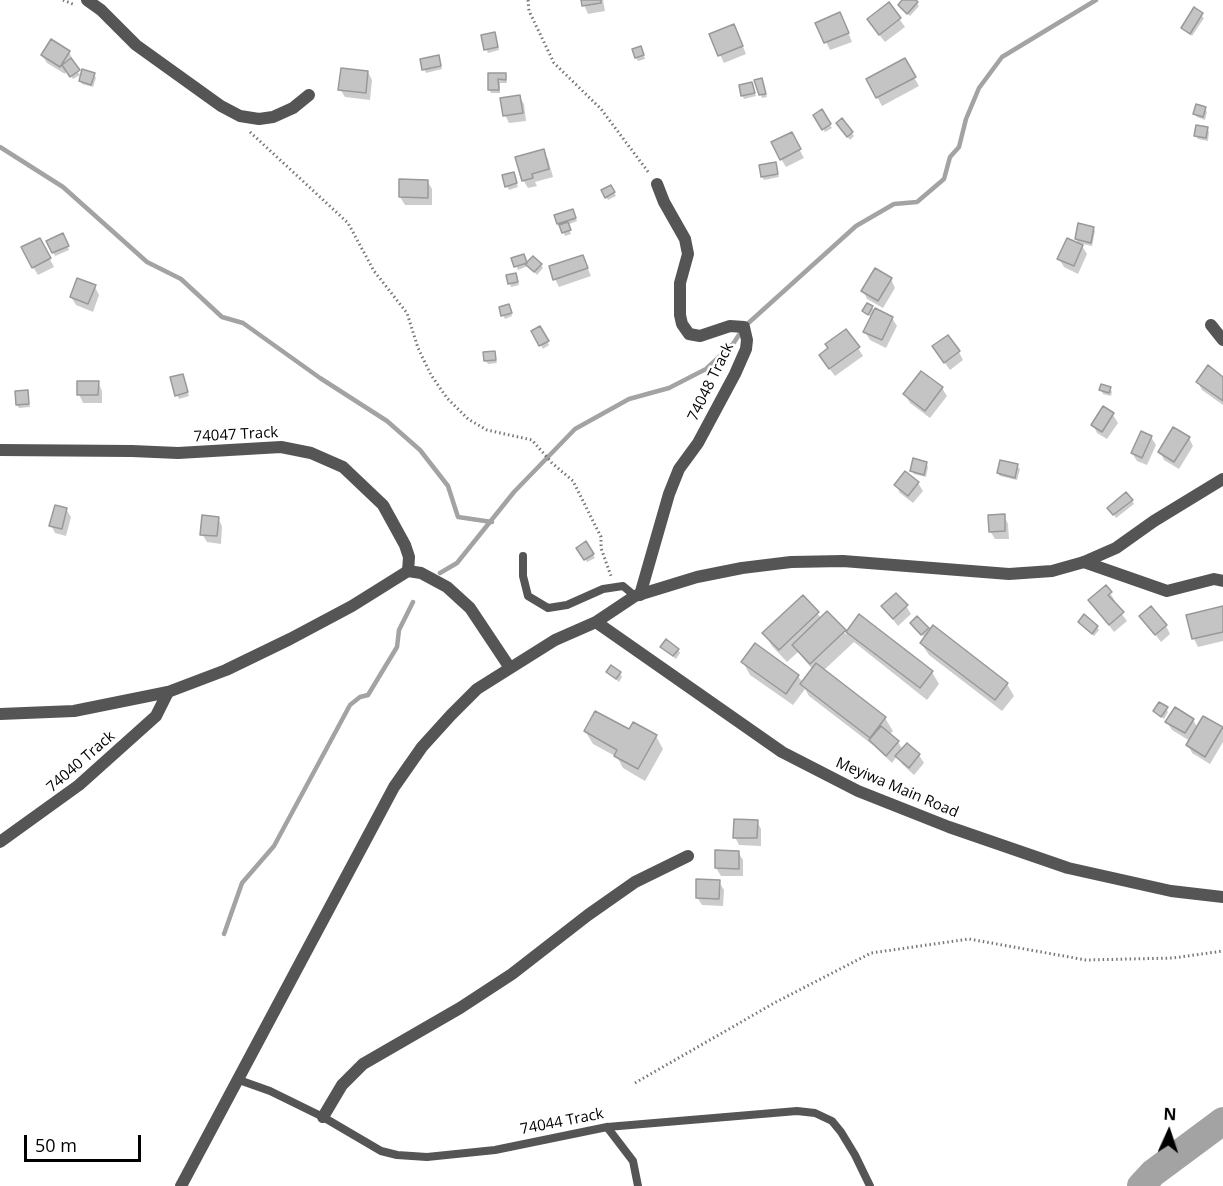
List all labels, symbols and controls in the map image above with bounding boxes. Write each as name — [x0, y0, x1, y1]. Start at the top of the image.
street label: 74048 Track — [684, 340, 738, 424]
street label: 74047 Track — [193, 424, 279, 446]
street label: 74040 Track — [43, 727, 119, 797]
street label: Meyiwa Main Road — [833, 754, 961, 822]
north arrow — [1139, 1102, 1199, 1162]
text: N — [1163, 1103, 1177, 1125]
street label: 74044 Track — [519, 1105, 605, 1139]
scale bar — [27, 1123, 144, 1161]
text: 50 m — [35, 1133, 77, 1157]

